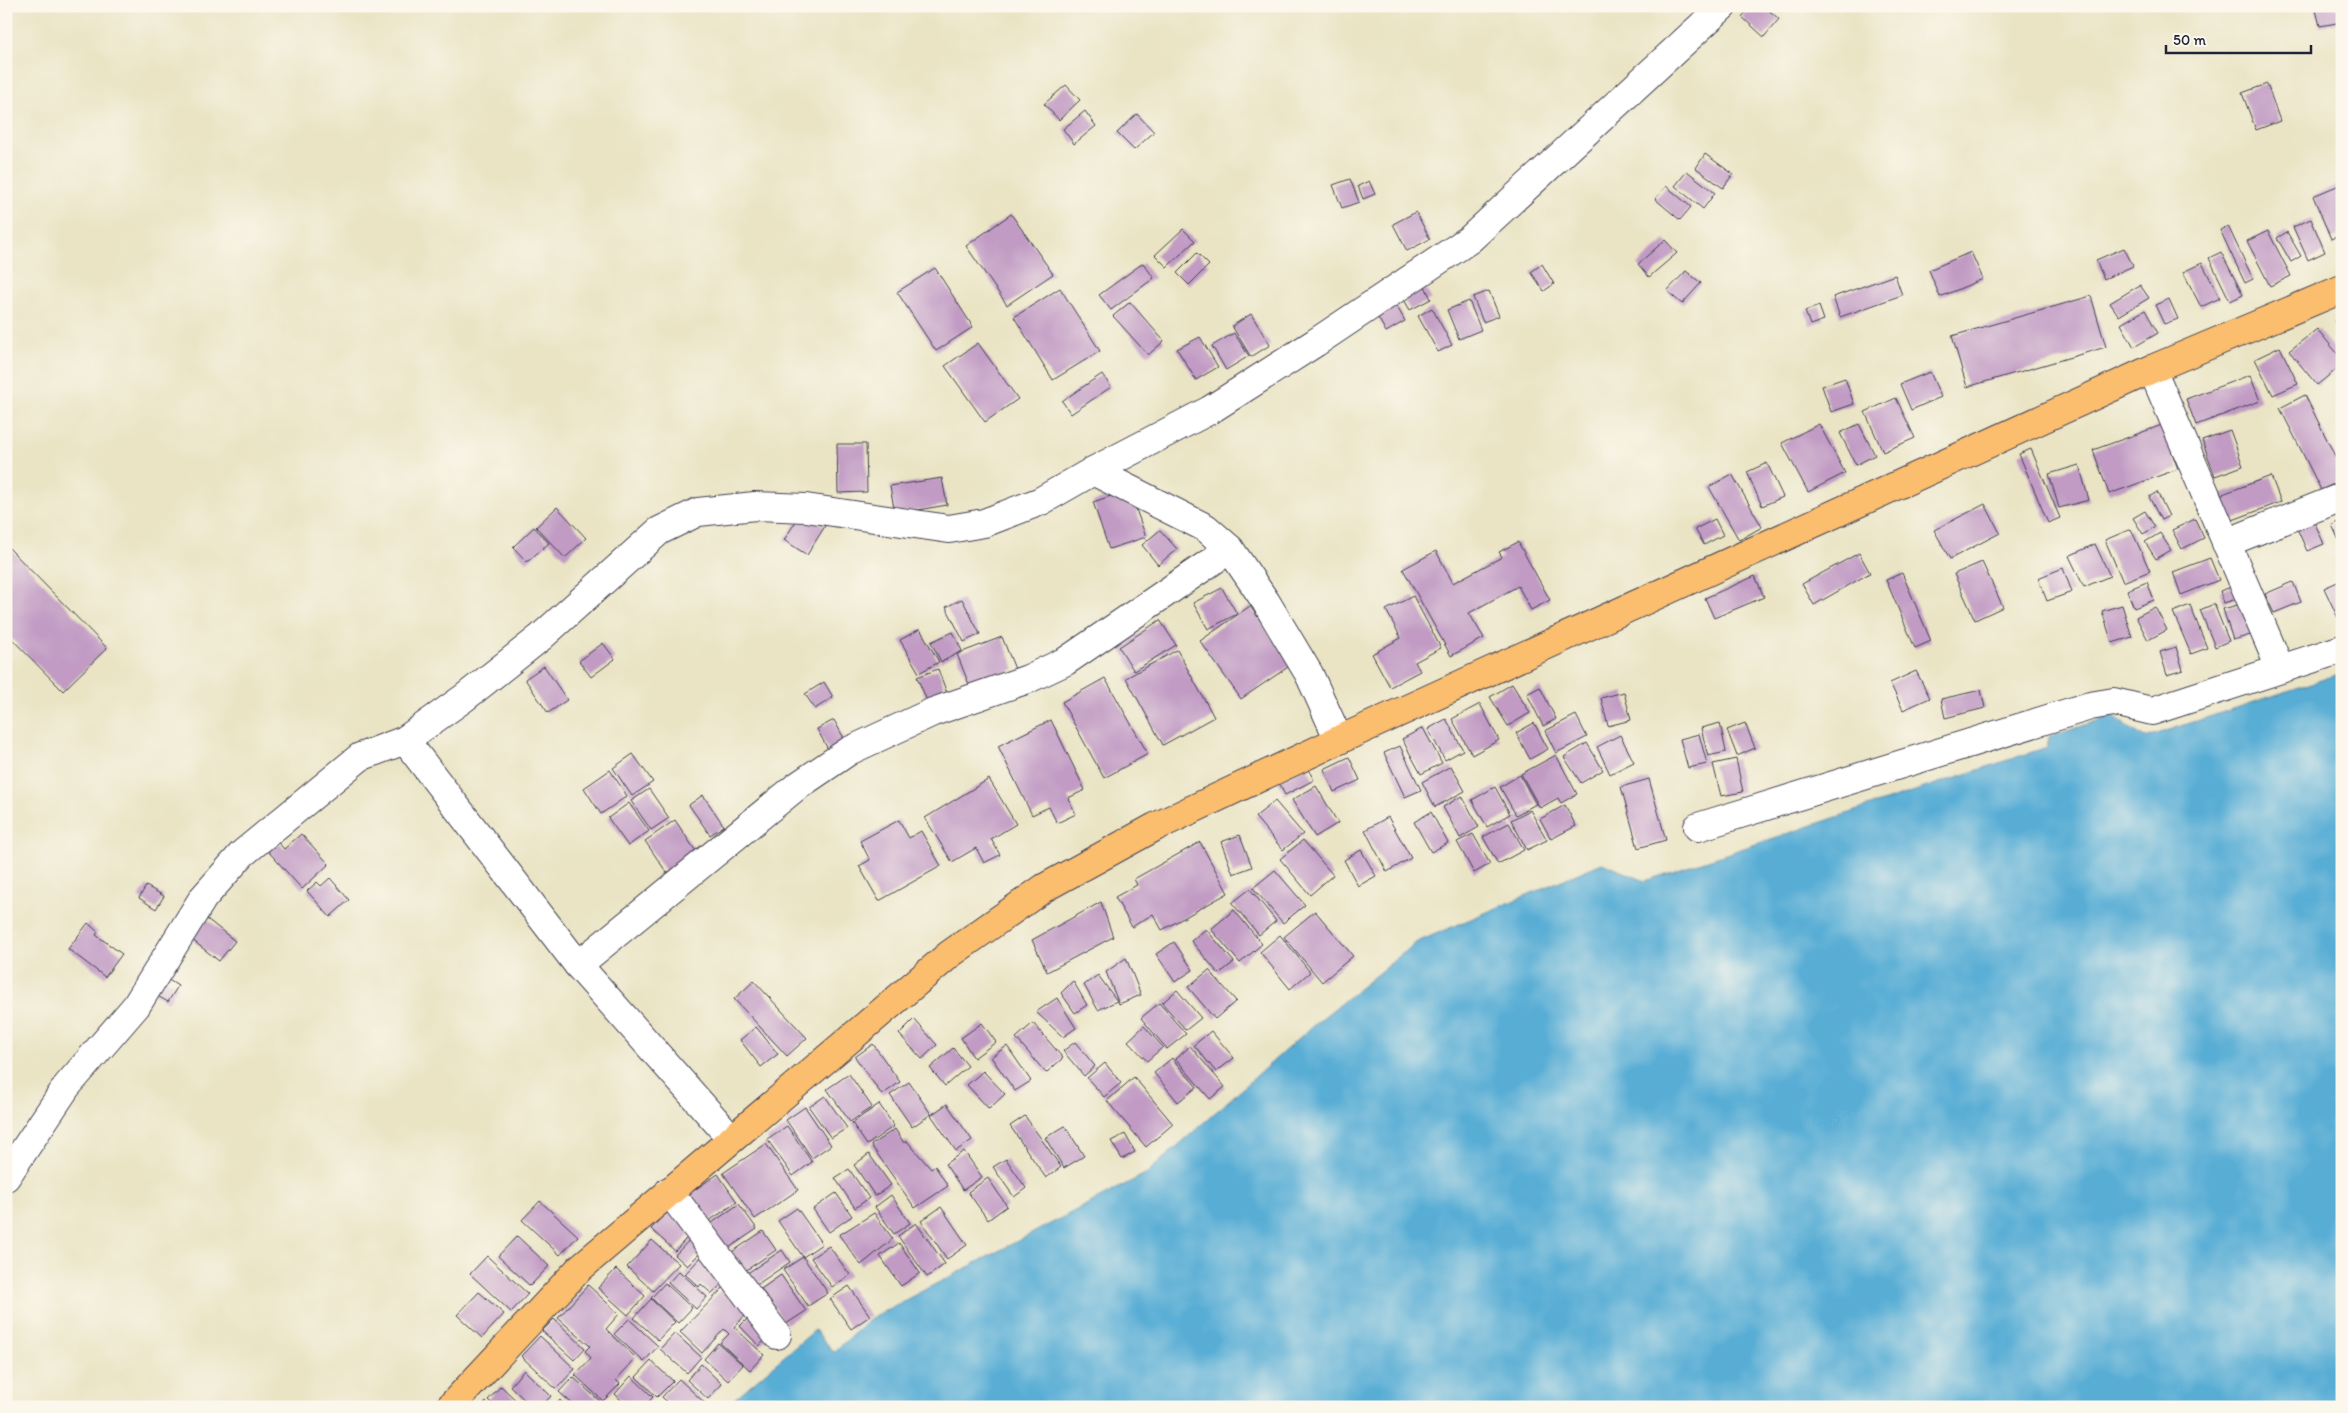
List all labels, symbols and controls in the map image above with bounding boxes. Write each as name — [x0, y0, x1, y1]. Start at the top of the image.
scale bar — [2166, 22, 2310, 54]
text: 50 m — [2173, 31, 2206, 49]

